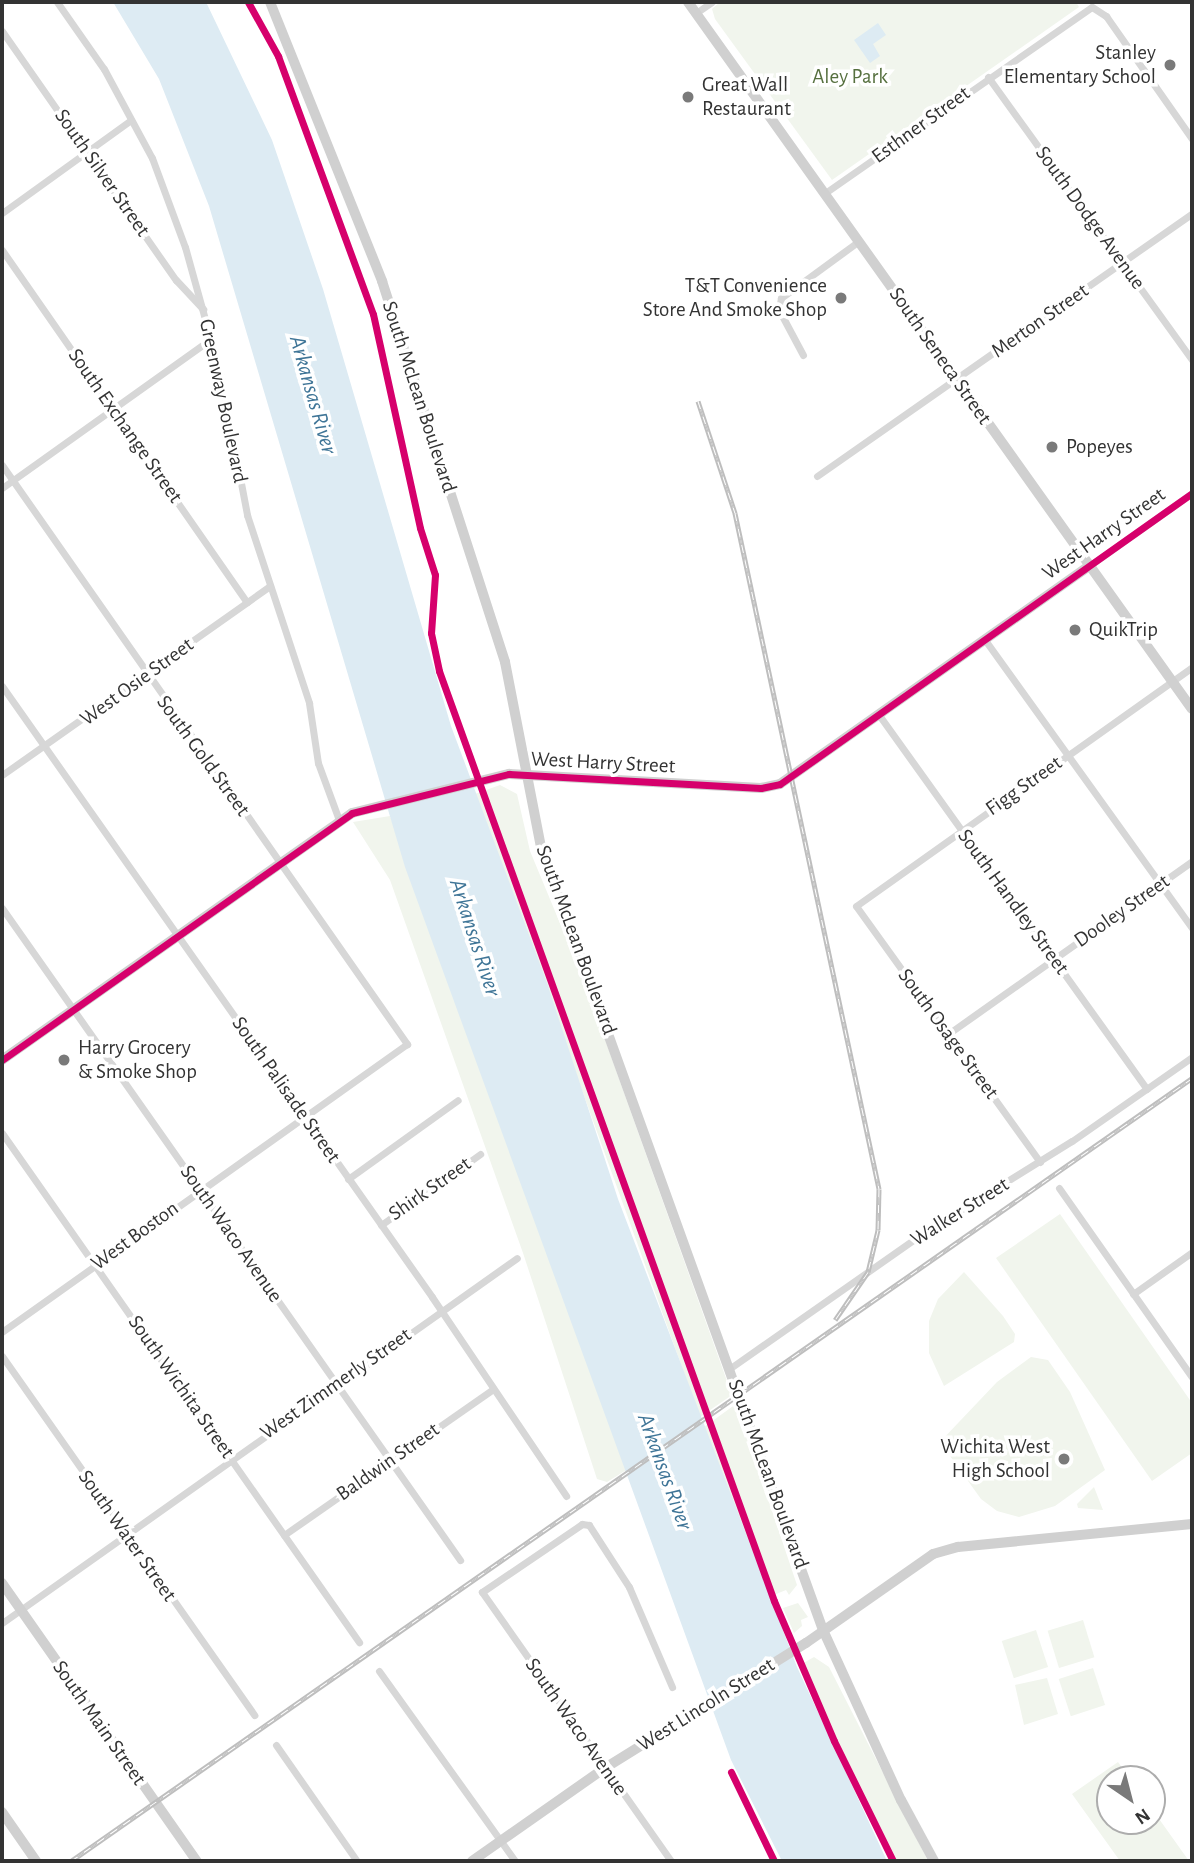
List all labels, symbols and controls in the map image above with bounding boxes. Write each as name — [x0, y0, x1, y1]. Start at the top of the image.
place label: Stanley Elementary School — [1004, 40, 1156, 90]
marker: Stanley Elementary School — [1162, 57, 1178, 73]
park label: Aley Park — [812, 64, 888, 90]
place label: Great Wall Restaurant — [702, 72, 791, 122]
street label: Esthner Street — [867, 81, 975, 169]
marker: Great Wall Restaurant — [680, 89, 696, 105]
street label: South Silver Street — [49, 104, 155, 242]
street label: South Dodge Avenue — [1030, 141, 1150, 295]
place label: T&T Convenience Store And Smoke Shop — [643, 273, 827, 323]
street label: Merton Street — [987, 278, 1093, 364]
street label: South Seneca Street — [883, 283, 997, 429]
marker: T&T Convenience Store And Smoke Shop — [833, 290, 849, 306]
street label: South McLean Boulevard — [376, 298, 462, 496]
street label: Greenway Boulevard — [193, 317, 253, 485]
water label: Arkansas River — [282, 333, 342, 457]
street label: South Exchange Street — [62, 344, 188, 508]
place label: Popeyes — [1066, 434, 1133, 460]
marker: Popeyes — [1044, 439, 1060, 455]
street label: West Harry Street — [1038, 482, 1170, 586]
place label: QuikTrip — [1089, 617, 1158, 643]
marker: QuikTrip — [1067, 622, 1083, 638]
street label: West Osie Street — [75, 632, 199, 732]
street label: South Gold Street — [151, 691, 255, 821]
street label: West Harry Street — [530, 747, 676, 779]
street label: Figg Street — [981, 751, 1067, 821]
street label: South Handley Street — [952, 824, 1074, 980]
street label: South McLean Boulevard — [530, 842, 622, 1038]
street label: Dooley Street — [1069, 869, 1175, 953]
water label: Arkansas River — [442, 876, 506, 1000]
street label: South Osage Street — [892, 964, 1004, 1104]
street label: South Palisade Street — [226, 1012, 346, 1168]
place label: Harry Grocery & Smoke Shop — [78, 1035, 197, 1085]
marker: Harry Grocery & Smoke Shop — [56, 1052, 72, 1068]
street label: Shirk Street — [384, 1151, 476, 1227]
street label: South Waco Avenue — [174, 1160, 288, 1308]
street label: Walker Street — [906, 1172, 1014, 1252]
street label: West Boston — [86, 1196, 184, 1276]
street label: South Wichita Street — [122, 1311, 240, 1463]
street label: West Zimmerly Street — [256, 1322, 416, 1446]
street label: South McLean Boulevard — [722, 1376, 814, 1572]
water label: Arkansas River — [630, 1410, 698, 1534]
street label: Baldwin Street — [332, 1417, 444, 1507]
place label: Wichita West High School — [940, 1434, 1050, 1484]
marker: Wichita West High School — [1056, 1451, 1072, 1467]
street label: South Water Street — [72, 1465, 182, 1607]
street label: South Waco Avenue — [519, 1653, 633, 1801]
street label: West Lincoln Street — [633, 1653, 779, 1757]
street label: South Main Street — [47, 1656, 151, 1790]
north arrow — [1096, 1765, 1166, 1835]
text: N — [1131, 1804, 1153, 1828]

